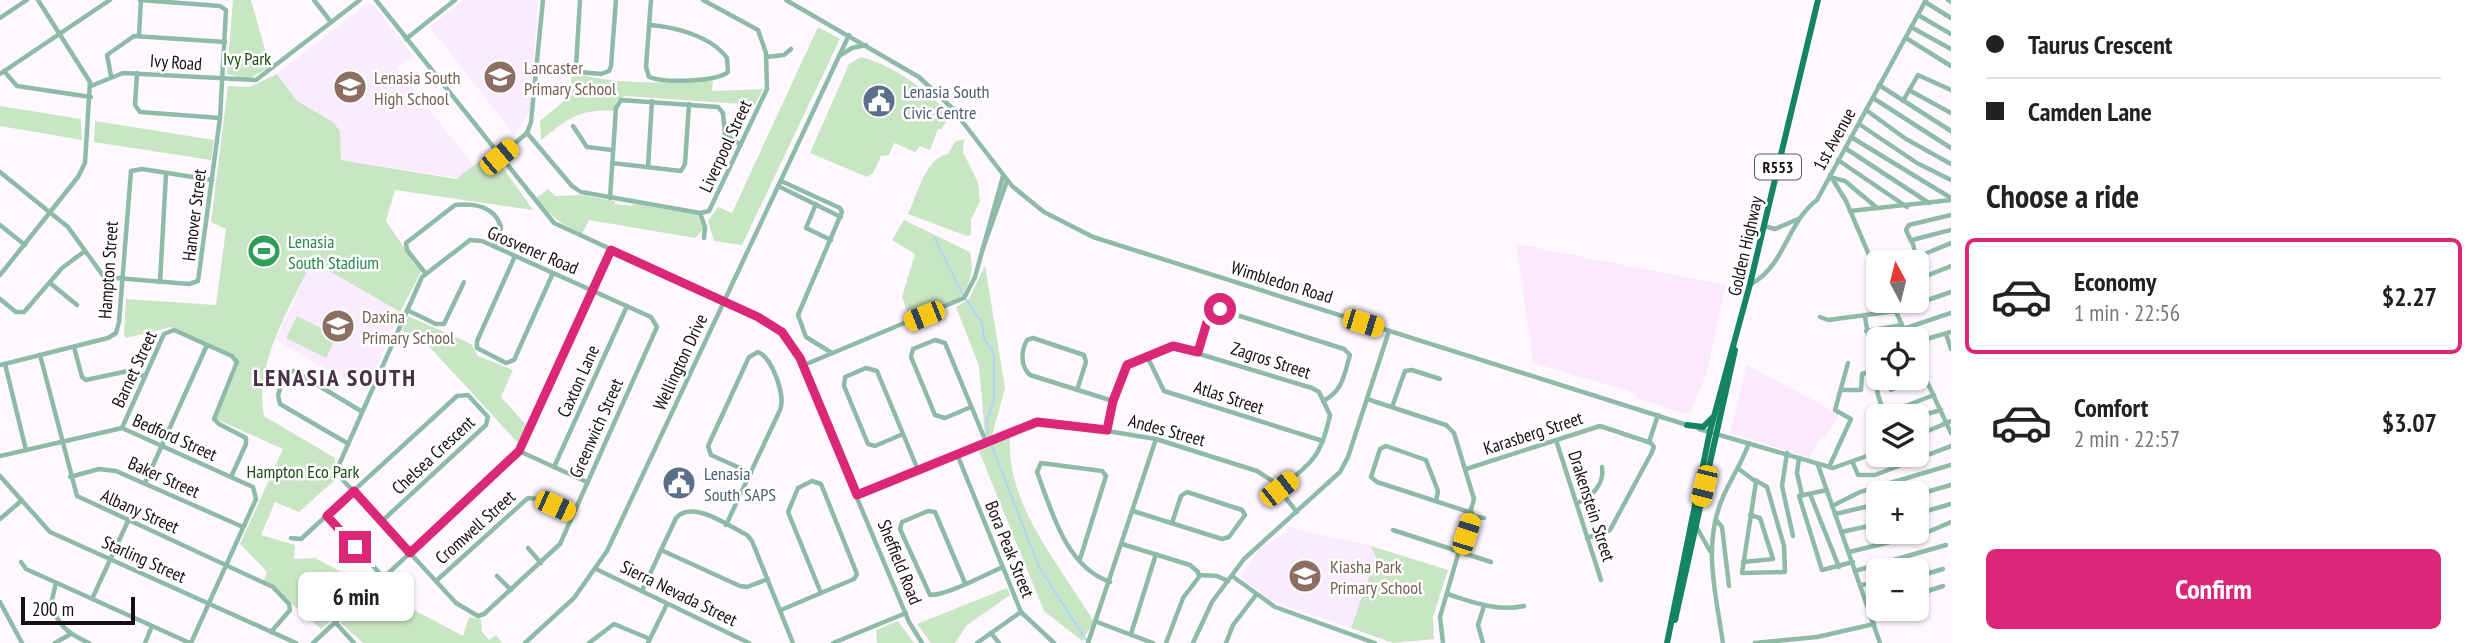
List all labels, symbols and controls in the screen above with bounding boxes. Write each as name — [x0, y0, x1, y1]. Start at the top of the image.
text: Taurus Crescent — [2028, 28, 2172, 61]
park label: Ivy Park — [223, 47, 271, 70]
street label: Ivy Road — [149, 49, 203, 75]
place label: Lancaster Primary School — [524, 56, 617, 100]
school or university icon: Lancaster Primary School — [481, 58, 519, 96]
place label: Lenasia South High School — [374, 66, 460, 110]
school or university icon: Lenasia South High School — [331, 68, 369, 106]
place label: Lenasia South Civic Centre — [903, 80, 989, 124]
public building icon: Lenasia South Civic Centre — [860, 82, 898, 120]
text: Camden Lane — [2028, 95, 2152, 128]
street label: Liverpool Street — [694, 96, 756, 196]
street label: 1st Avenue — [1807, 104, 1861, 174]
car — [477, 135, 522, 179]
road number: R553 — [1755, 154, 1801, 180]
street label: Hanover Street — [177, 168, 211, 262]
text: Choose a ride — [1986, 175, 2139, 217]
street label: Golden Highway — [1722, 194, 1768, 298]
street label: Hampton Street — [93, 220, 123, 320]
street label: Grosvener Road — [484, 220, 582, 280]
place label: Lenasia South Stadium — [288, 230, 379, 274]
sports icon: Lenasia South Stadium — [245, 232, 283, 270]
north arrow — [1866, 250, 1928, 313]
map controls — [1866, 250, 1929, 621]
street label: Wimbledon Road — [1228, 256, 1336, 308]
icon: car — [1990, 265, 2053, 328]
text: Economy — [2074, 265, 2156, 298]
text: $2.27 — [2382, 280, 2437, 313]
route start — [1204, 293, 1236, 325]
car — [901, 298, 948, 334]
text: 1 min · 22:56 — [2074, 298, 2180, 327]
place label: Daxina Primary School — [362, 305, 455, 349]
school or university icon: Daxina Primary School — [319, 307, 357, 345]
car — [1340, 307, 1387, 339]
street label: Wellington Drive — [648, 310, 712, 414]
street label: Barnet Street — [106, 327, 162, 411]
button: locate — [1866, 327, 1929, 390]
street label: Zagros Street — [1228, 336, 1314, 384]
street label: Caxton Lane — [552, 341, 604, 421]
district label: LENASIA SOUTH — [253, 362, 417, 393]
street label: Greenwich Street — [564, 375, 628, 481]
street label: Atlas Street — [1191, 375, 1267, 419]
icon: car — [1990, 391, 2053, 454]
text: Comfort — [2074, 391, 2148, 424]
button: layers — [1866, 404, 1929, 467]
street label: Karasberg Street — [1480, 406, 1586, 460]
text: $3.07 — [2382, 406, 2437, 439]
street label: Bedford Street — [129, 408, 221, 466]
street label: Andes Street — [1126, 409, 1208, 451]
street label: Chelsea Crescent — [387, 411, 479, 499]
text: 2 min · 22:57 — [2074, 424, 2180, 453]
street label: Drakenstein Street — [1563, 448, 1621, 564]
street label: Baker Street — [125, 451, 203, 503]
park label: Hampton Eco Park — [247, 460, 359, 483]
place label: Lenasia South SAPS — [704, 462, 776, 506]
car — [1689, 463, 1720, 509]
public building icon: Lenasia South SAPS — [660, 464, 698, 502]
car — [1256, 468, 1303, 510]
button: + — [1866, 481, 1929, 544]
street label: Albany Street — [97, 484, 183, 538]
street label: Cromwell Street — [430, 485, 520, 569]
car — [532, 488, 579, 524]
street label: Bora Peak Street — [980, 497, 1040, 601]
car — [1450, 511, 1483, 557]
street label: Sheffield Road — [873, 516, 927, 608]
street label: Starling Street — [98, 530, 190, 588]
route end — [339, 531, 371, 563]
button: Confirm — [1986, 549, 2441, 629]
street label: Sierra Nevada Street — [617, 555, 741, 631]
place label: Kiasha Park Primary School — [1330, 555, 1423, 599]
school or university icon: Kiasha Park Primary School — [1286, 557, 1324, 595]
button: − — [1866, 558, 1929, 621]
callout: 6 min — [297, 572, 413, 620]
text: 6 min — [333, 582, 379, 611]
scale bar — [21, 594, 135, 626]
text: 200 m — [32, 597, 74, 621]

